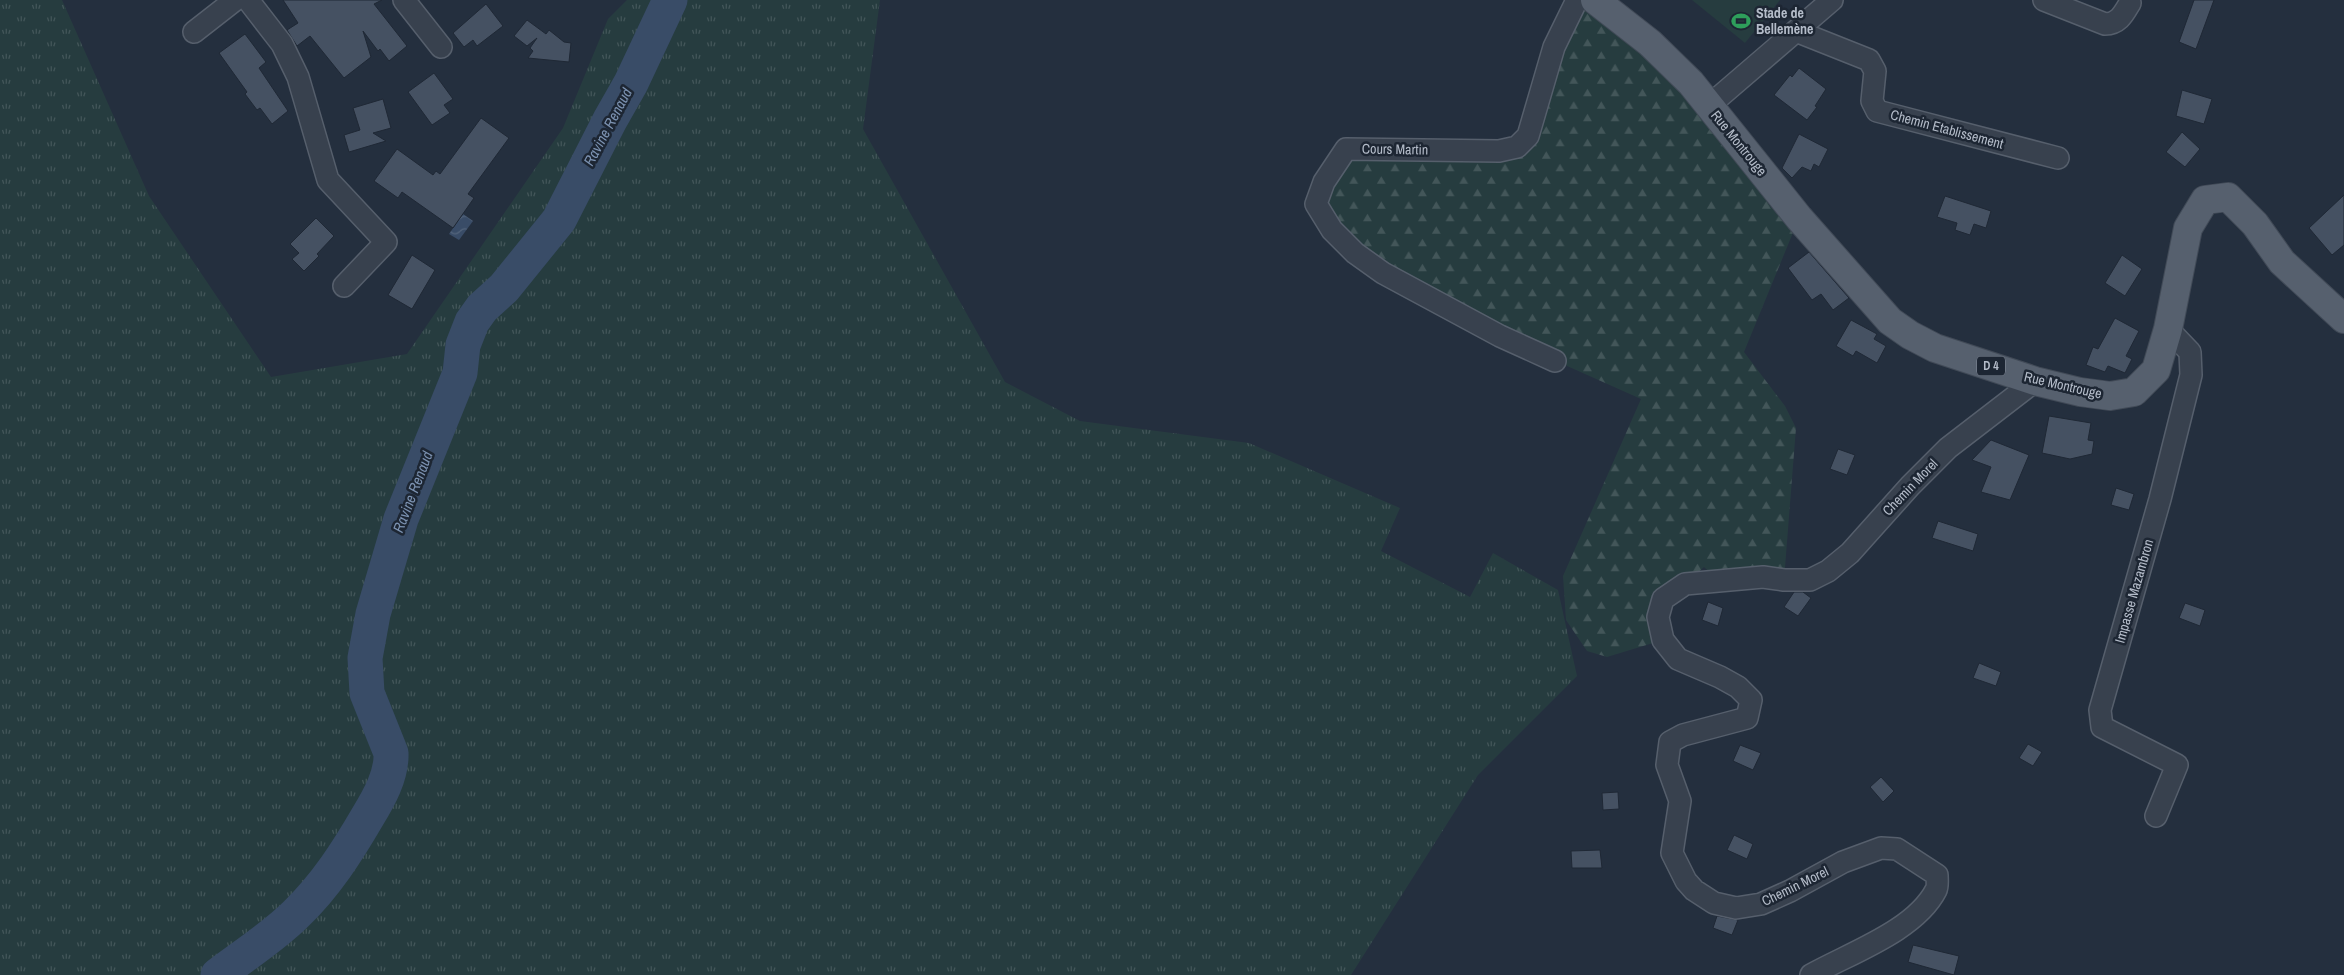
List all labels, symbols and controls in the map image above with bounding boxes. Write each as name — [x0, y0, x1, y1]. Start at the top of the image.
place label: Stade de Bellemène — [1756, 4, 1813, 38]
sports icon: Stade de Bellemène — [1730, 10, 1752, 32]
water label: Ravine Renaud — [578, 84, 637, 169]
street label: Chemin Etablissement — [1889, 105, 2005, 153]
street label: Rue Montrouge — [1707, 107, 1771, 179]
street label: Cours Martin — [1362, 139, 1428, 159]
road number: D 4 — [1977, 356, 2005, 376]
street label: Rue Montrouge — [2022, 367, 2104, 403]
water label: Ravine Renaud — [387, 448, 438, 535]
street label: Chemin Morel — [1878, 455, 1942, 519]
street label: Impasse Mazambron — [2111, 537, 2157, 645]
street label: Chemin Morel — [1759, 862, 1831, 910]

